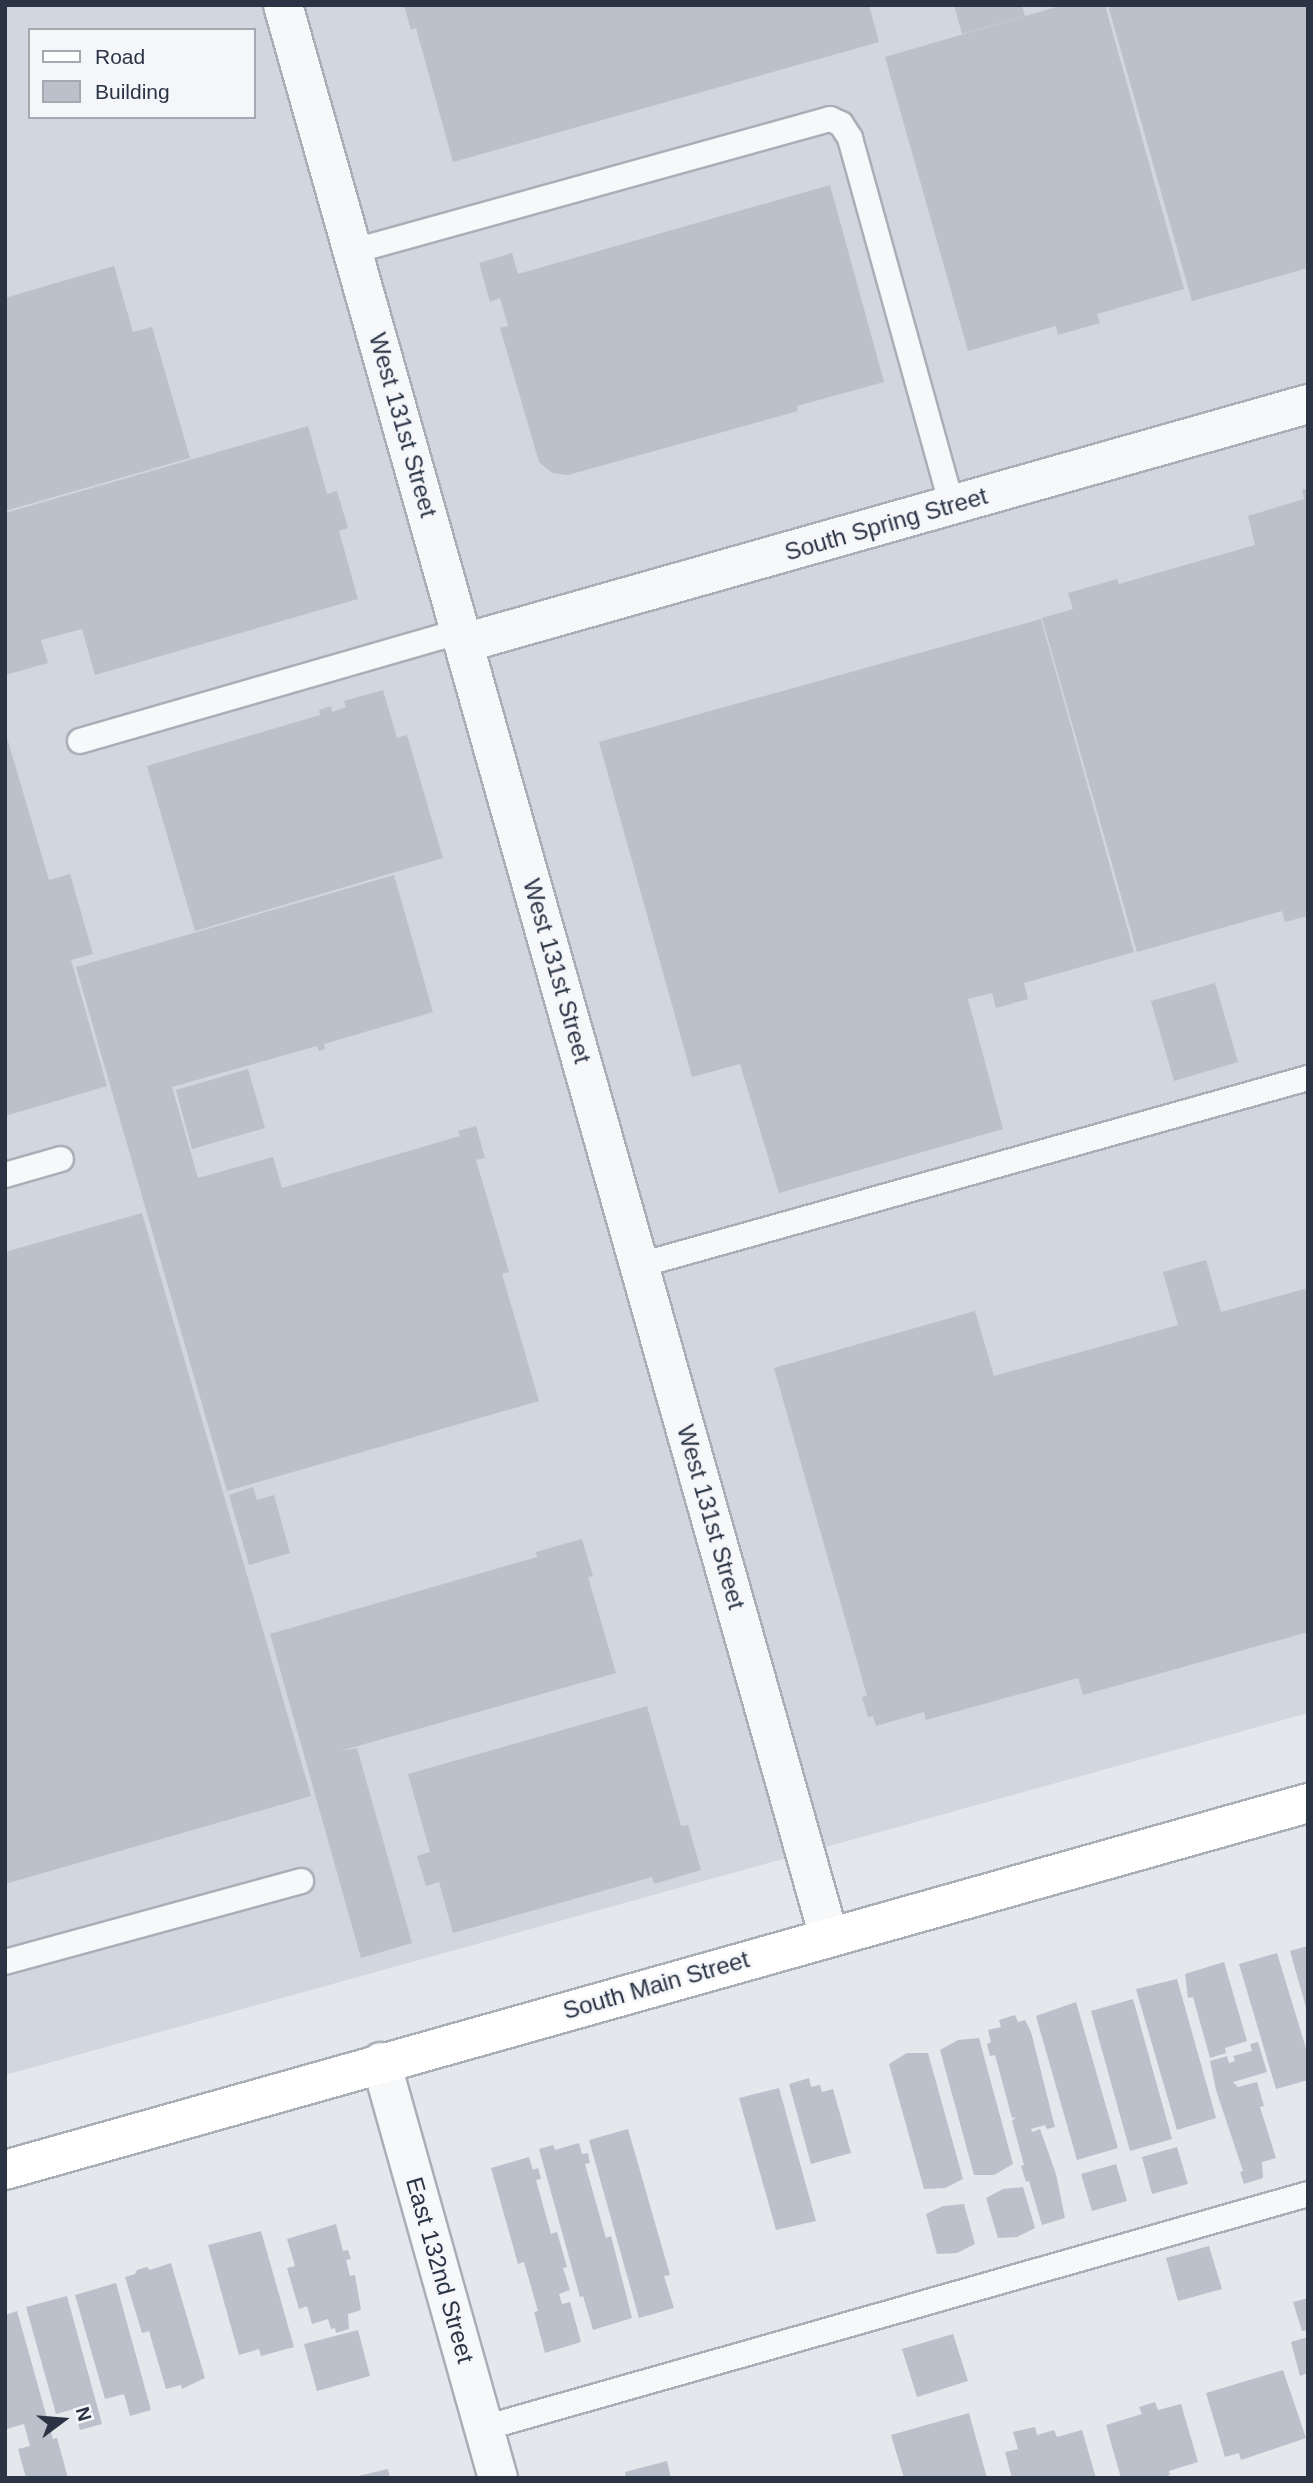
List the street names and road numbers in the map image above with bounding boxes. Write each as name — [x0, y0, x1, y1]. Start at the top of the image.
street label: West 131st Street — [363, 330, 443, 520]
street label: South Spring Street — [781, 481, 991, 567]
street label: West 131st Street — [517, 876, 597, 1066]
street label: West 131st Street — [671, 1422, 751, 1612]
street label: South Main Street — [560, 1945, 752, 2025]
street label: East 132nd Street — [400, 2174, 480, 2366]

